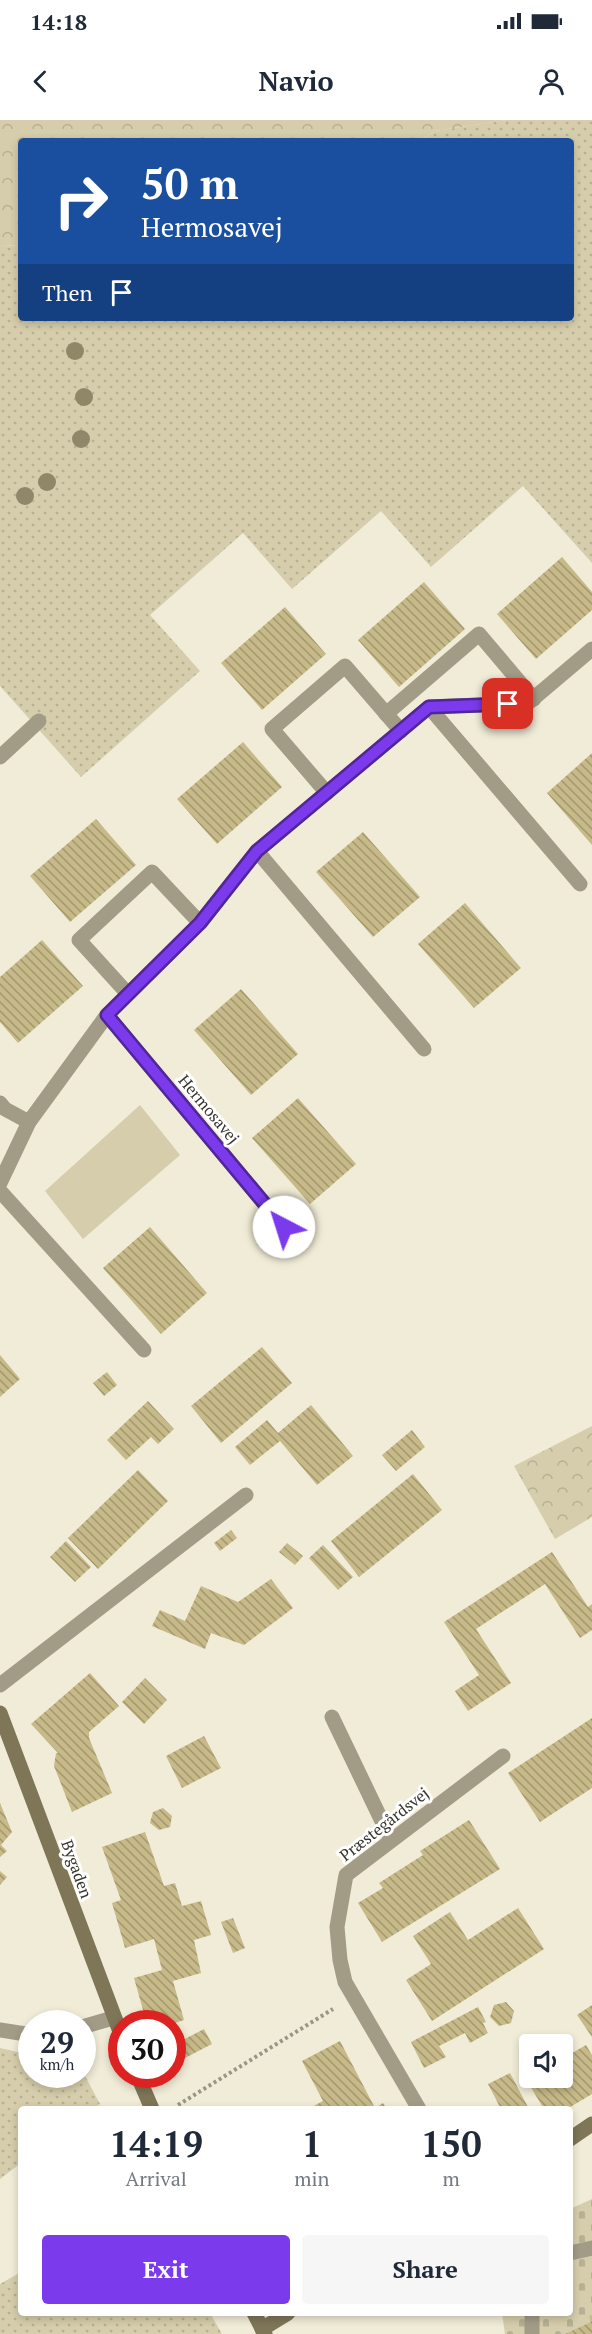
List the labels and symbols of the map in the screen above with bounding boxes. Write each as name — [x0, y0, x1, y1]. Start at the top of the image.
pin — [482, 678, 533, 729]
street label: Hermosavej — [174, 1070, 244, 1148]
position arrow — [252, 1195, 316, 1259]
street label: Præstegårdsvej — [335, 1782, 433, 1866]
street label: Bygaden — [56, 1837, 98, 1902]
speed limit sign: 30 — [108, 2010, 186, 2088]

